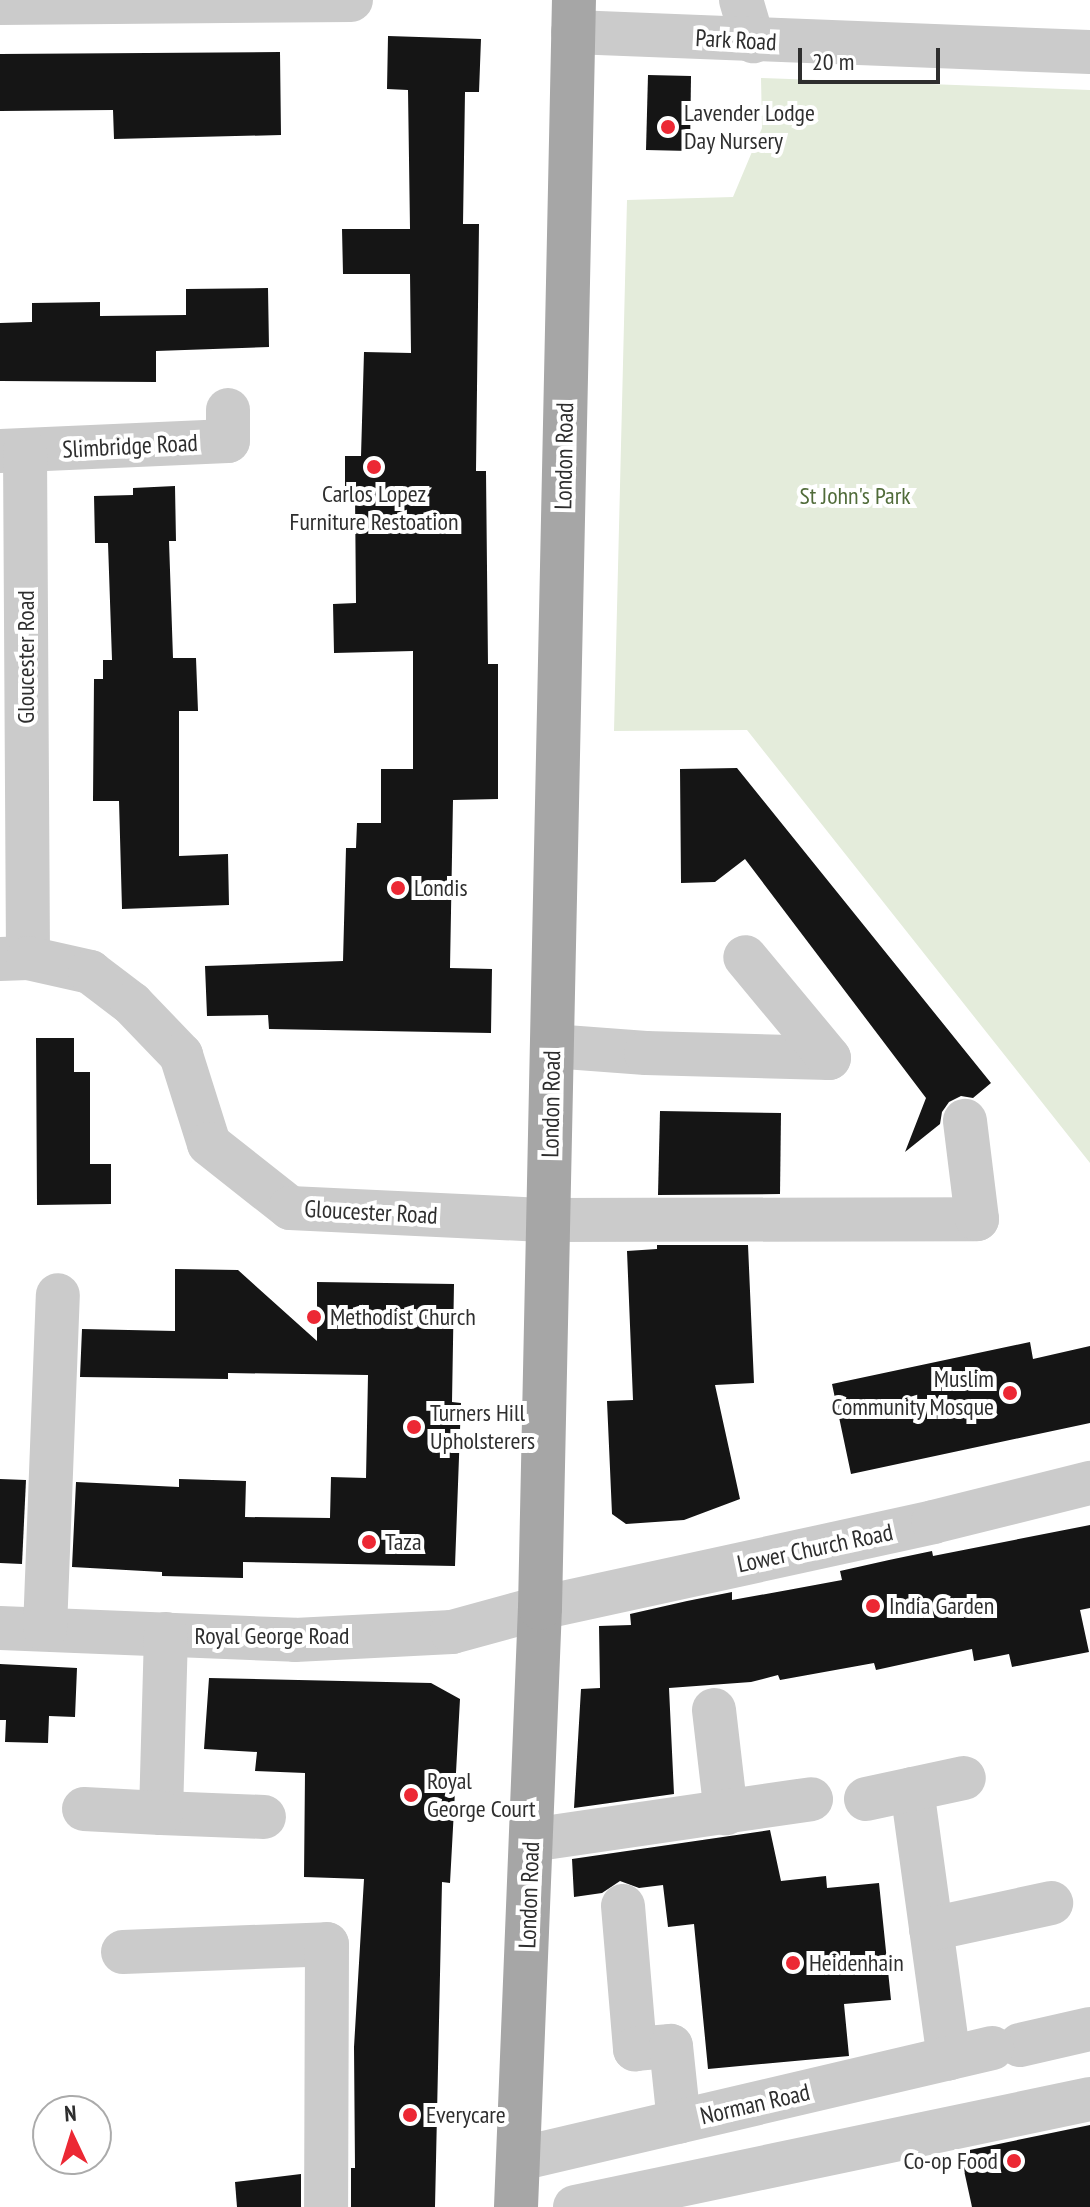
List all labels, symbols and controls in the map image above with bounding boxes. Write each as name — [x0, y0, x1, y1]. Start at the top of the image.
street label: Park Road — [694, 23, 778, 57]
scale bar — [802, 32, 944, 82]
text: 20 m — [812, 46, 854, 77]
place label: Lavender Lodge Day Nursery — [684, 99, 815, 155]
marker: Lavender Lodge Day Nursery — [659, 118, 677, 136]
street label: London Road — [549, 402, 579, 510]
street label: Slimbridge Road — [62, 428, 198, 464]
marker: Carlos Lopez Furniture Restoation — [365, 458, 383, 476]
place label: Carlos Lopez Furniture Restoation — [290, 480, 458, 536]
park label: St John's Park — [799, 482, 911, 510]
street label: Gloucester Road — [12, 590, 40, 724]
place label: Londis — [414, 874, 468, 902]
marker: Londis — [389, 879, 407, 897]
street label: London Road — [536, 1050, 566, 1158]
street label: Gloucester Road — [304, 1194, 438, 1230]
place label: Methodist Church — [330, 1303, 476, 1331]
marker: Methodist Church — [305, 1308, 323, 1326]
place label: Muslim Community Mosque — [831, 1365, 994, 1421]
marker: Muslim Community Mosque — [1001, 1384, 1019, 1402]
place label: Turners Hill Upholsterers — [430, 1399, 535, 1455]
marker: Turners Hill Upholsterers — [405, 1418, 423, 1436]
street label: Lower Church Road — [735, 1517, 895, 1579]
place label: Taza — [385, 1528, 422, 1556]
marker: Taza — [360, 1533, 378, 1551]
place label: India Garden — [889, 1592, 994, 1620]
marker: India Garden — [864, 1597, 882, 1615]
street label: Royal George Road — [195, 1622, 349, 1650]
place label: Royal George Court — [427, 1767, 536, 1823]
marker: Royal George Court — [402, 1786, 420, 1804]
street label: London Road — [513, 1841, 545, 1949]
place label: Heidenhain — [809, 1949, 904, 1977]
marker: Heidenhain — [784, 1954, 802, 1972]
street label: Norman Road — [697, 2077, 813, 2131]
north arrow — [32, 2095, 112, 2175]
text: N — [64, 2099, 77, 2127]
place label: Everycare — [426, 2101, 506, 2129]
marker: Everycare — [401, 2106, 419, 2124]
place label: Co-op Food — [903, 2147, 998, 2175]
marker: Co-op Food — [1005, 2152, 1023, 2170]

